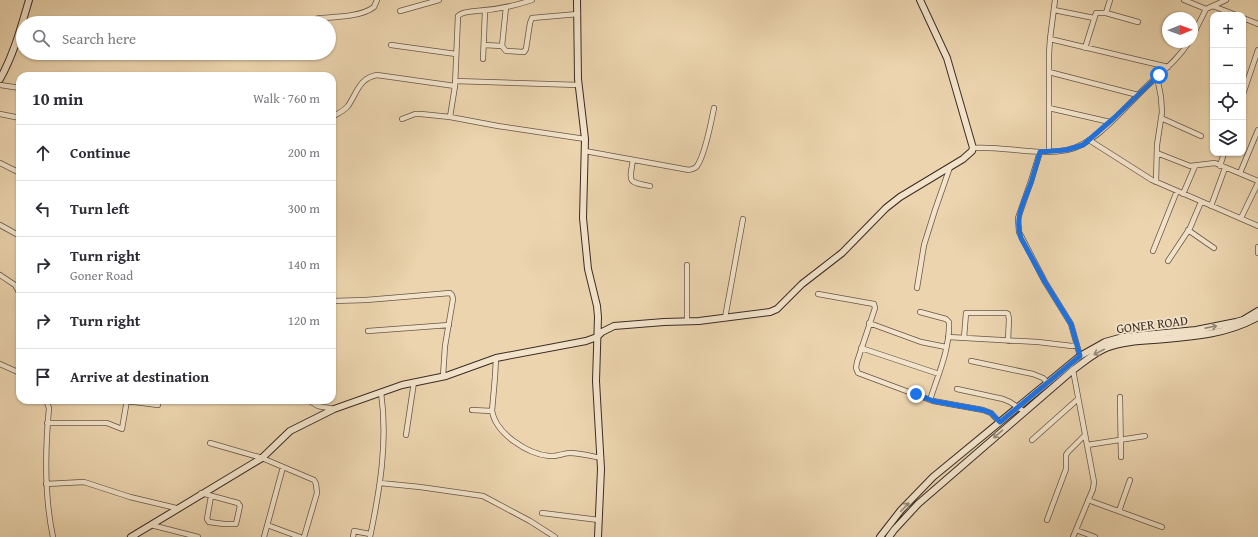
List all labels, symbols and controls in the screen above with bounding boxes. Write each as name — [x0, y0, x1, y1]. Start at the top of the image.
north arrow — [1162, 12, 1198, 48]
map controls — [1210, 12, 1246, 156]
button: + — [1210, 12, 1246, 48]
search box — [16, 16, 336, 60]
icon: search — [30, 27, 52, 49]
text: Search here — [62, 28, 136, 49]
button: − — [1210, 48, 1246, 84]
route start — [1150, 66, 1168, 84]
button: locate — [1210, 84, 1246, 120]
text: 10 min — [32, 86, 83, 111]
text: Walk · 760 m — [253, 89, 320, 108]
button: layers — [1210, 120, 1246, 156]
icon: ahead — [32, 142, 54, 164]
text: Continue — [70, 142, 131, 163]
text: 200 m — [288, 143, 320, 162]
icon: left — [32, 198, 54, 220]
text: Turn left — [70, 198, 129, 219]
text: 300 m — [288, 199, 320, 218]
text: Turn right — [70, 245, 141, 266]
icon: right — [32, 254, 54, 276]
text: 140 m — [288, 255, 320, 274]
text: Goner Road — [70, 266, 133, 285]
icon: right — [32, 310, 54, 332]
text: Turn right — [70, 310, 141, 331]
text: 120 m — [288, 311, 320, 330]
street label: GONER ROAD — [1115, 311, 1189, 338]
one-way arrow — [1205, 323, 1218, 331]
one-way arrow — [1093, 349, 1105, 356]
icon: arrive — [32, 366, 54, 388]
text: Arrive at destination — [70, 366, 209, 387]
route end — [907, 385, 925, 403]
one-way arrow — [993, 430, 1004, 439]
one-way arrow — [900, 502, 909, 512]

